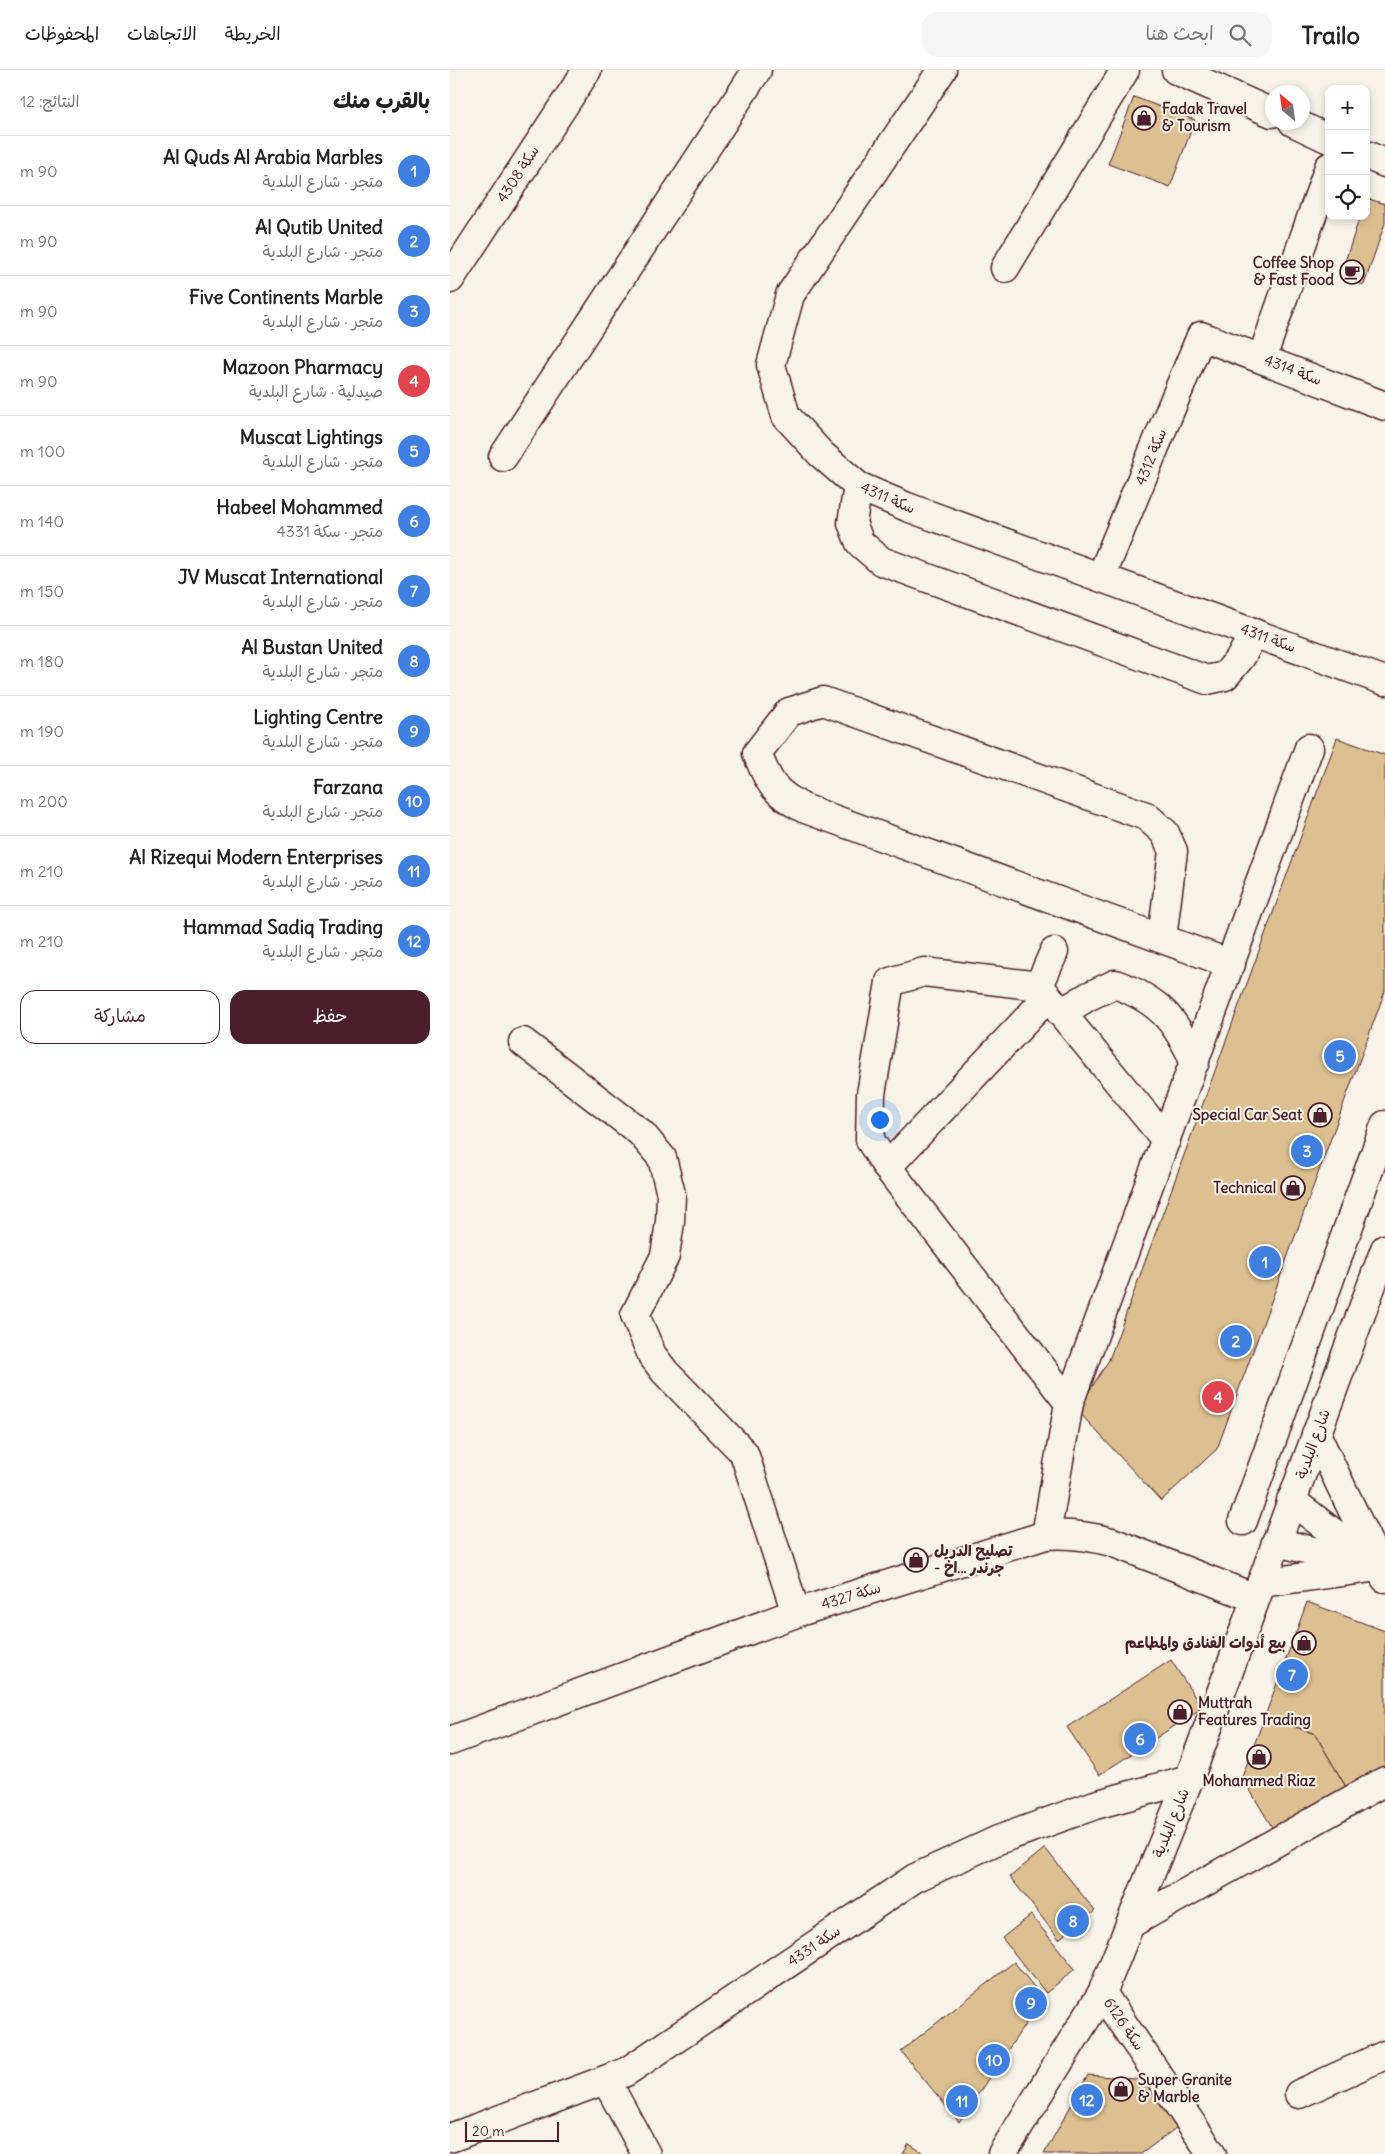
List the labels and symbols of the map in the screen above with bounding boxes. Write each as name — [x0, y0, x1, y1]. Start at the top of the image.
north arrow — [1265, 85, 1310, 130]
place label: Fadak Travel & Tourism — [1162, 99, 1247, 135]
shop icon: Fadak Travel & Tourism — [1131, 105, 1157, 131]
street label: سكة 4308 — [492, 142, 543, 206]
place label: Coffee Shop & Fast Food — [1253, 253, 1334, 289]
cafe icon: Coffee Shop & Fast Food — [1339, 259, 1365, 285]
street label: سكة 4314 — [1262, 350, 1325, 389]
street label: سكة 4312 — [1131, 426, 1171, 488]
street label: سكة 4311 — [858, 478, 918, 518]
street label: سكة 4311 — [1238, 619, 1298, 656]
pin: 5 — [1324, 1037, 1356, 1075]
shop icon: Special Car Seat — [1307, 1102, 1333, 1128]
place label: Special Car Seat — [1192, 1105, 1303, 1125]
your location — [867, 1107, 893, 1133]
pin: 3 — [1291, 1132, 1323, 1170]
shop icon: Technical — [1280, 1175, 1306, 1201]
place label: Technical — [1213, 1178, 1276, 1197]
pin: 1 — [1249, 1243, 1281, 1281]
pin: 2 — [1220, 1322, 1252, 1360]
pin: 4 — [1202, 1378, 1234, 1416]
street label: شارع البلدية — [1291, 1406, 1335, 1482]
place label: تصليح الدريل - جرندر ...اخ — [934, 1541, 1013, 1577]
shop icon: تصليح الدريل - جرندر ...اخ — [903, 1547, 929, 1573]
street label: سكة 4327 — [819, 1577, 883, 1614]
shop icon: بيع أدوات الفنادق والمطاعم — [1291, 1630, 1317, 1656]
place label: بيع أدوات الفنادق والمطاعم — [1125, 1633, 1286, 1654]
pin: 7 — [1276, 1656, 1308, 1694]
place label: Muttrah Features Trading — [1198, 1693, 1311, 1730]
shop icon: Muttrah Features Trading — [1167, 1699, 1193, 1725]
pin: 6 — [1124, 1720, 1156, 1758]
shop icon: Mohammed Riaz — [1246, 1744, 1272, 1770]
place label: Mohammed Riaz — [1202, 1771, 1316, 1790]
street label: شارع البلدية — [1148, 1785, 1194, 1861]
pin: 8 — [1057, 1902, 1089, 1940]
street label: سكة 4331 — [783, 1921, 844, 1970]
pin: 9 — [1015, 1984, 1047, 2022]
street label: سكة 6126 — [1100, 1994, 1149, 2054]
pin: 10 — [978, 2041, 1010, 2079]
place label: Super Granite & Marble — [1138, 2070, 1232, 2106]
shop icon: Super Granite & Marble — [1108, 2076, 1134, 2102]
pin: 12 — [1071, 2081, 1103, 2119]
pin: 11 — [946, 2082, 978, 2120]
scale bar — [465, 2119, 559, 2142]

